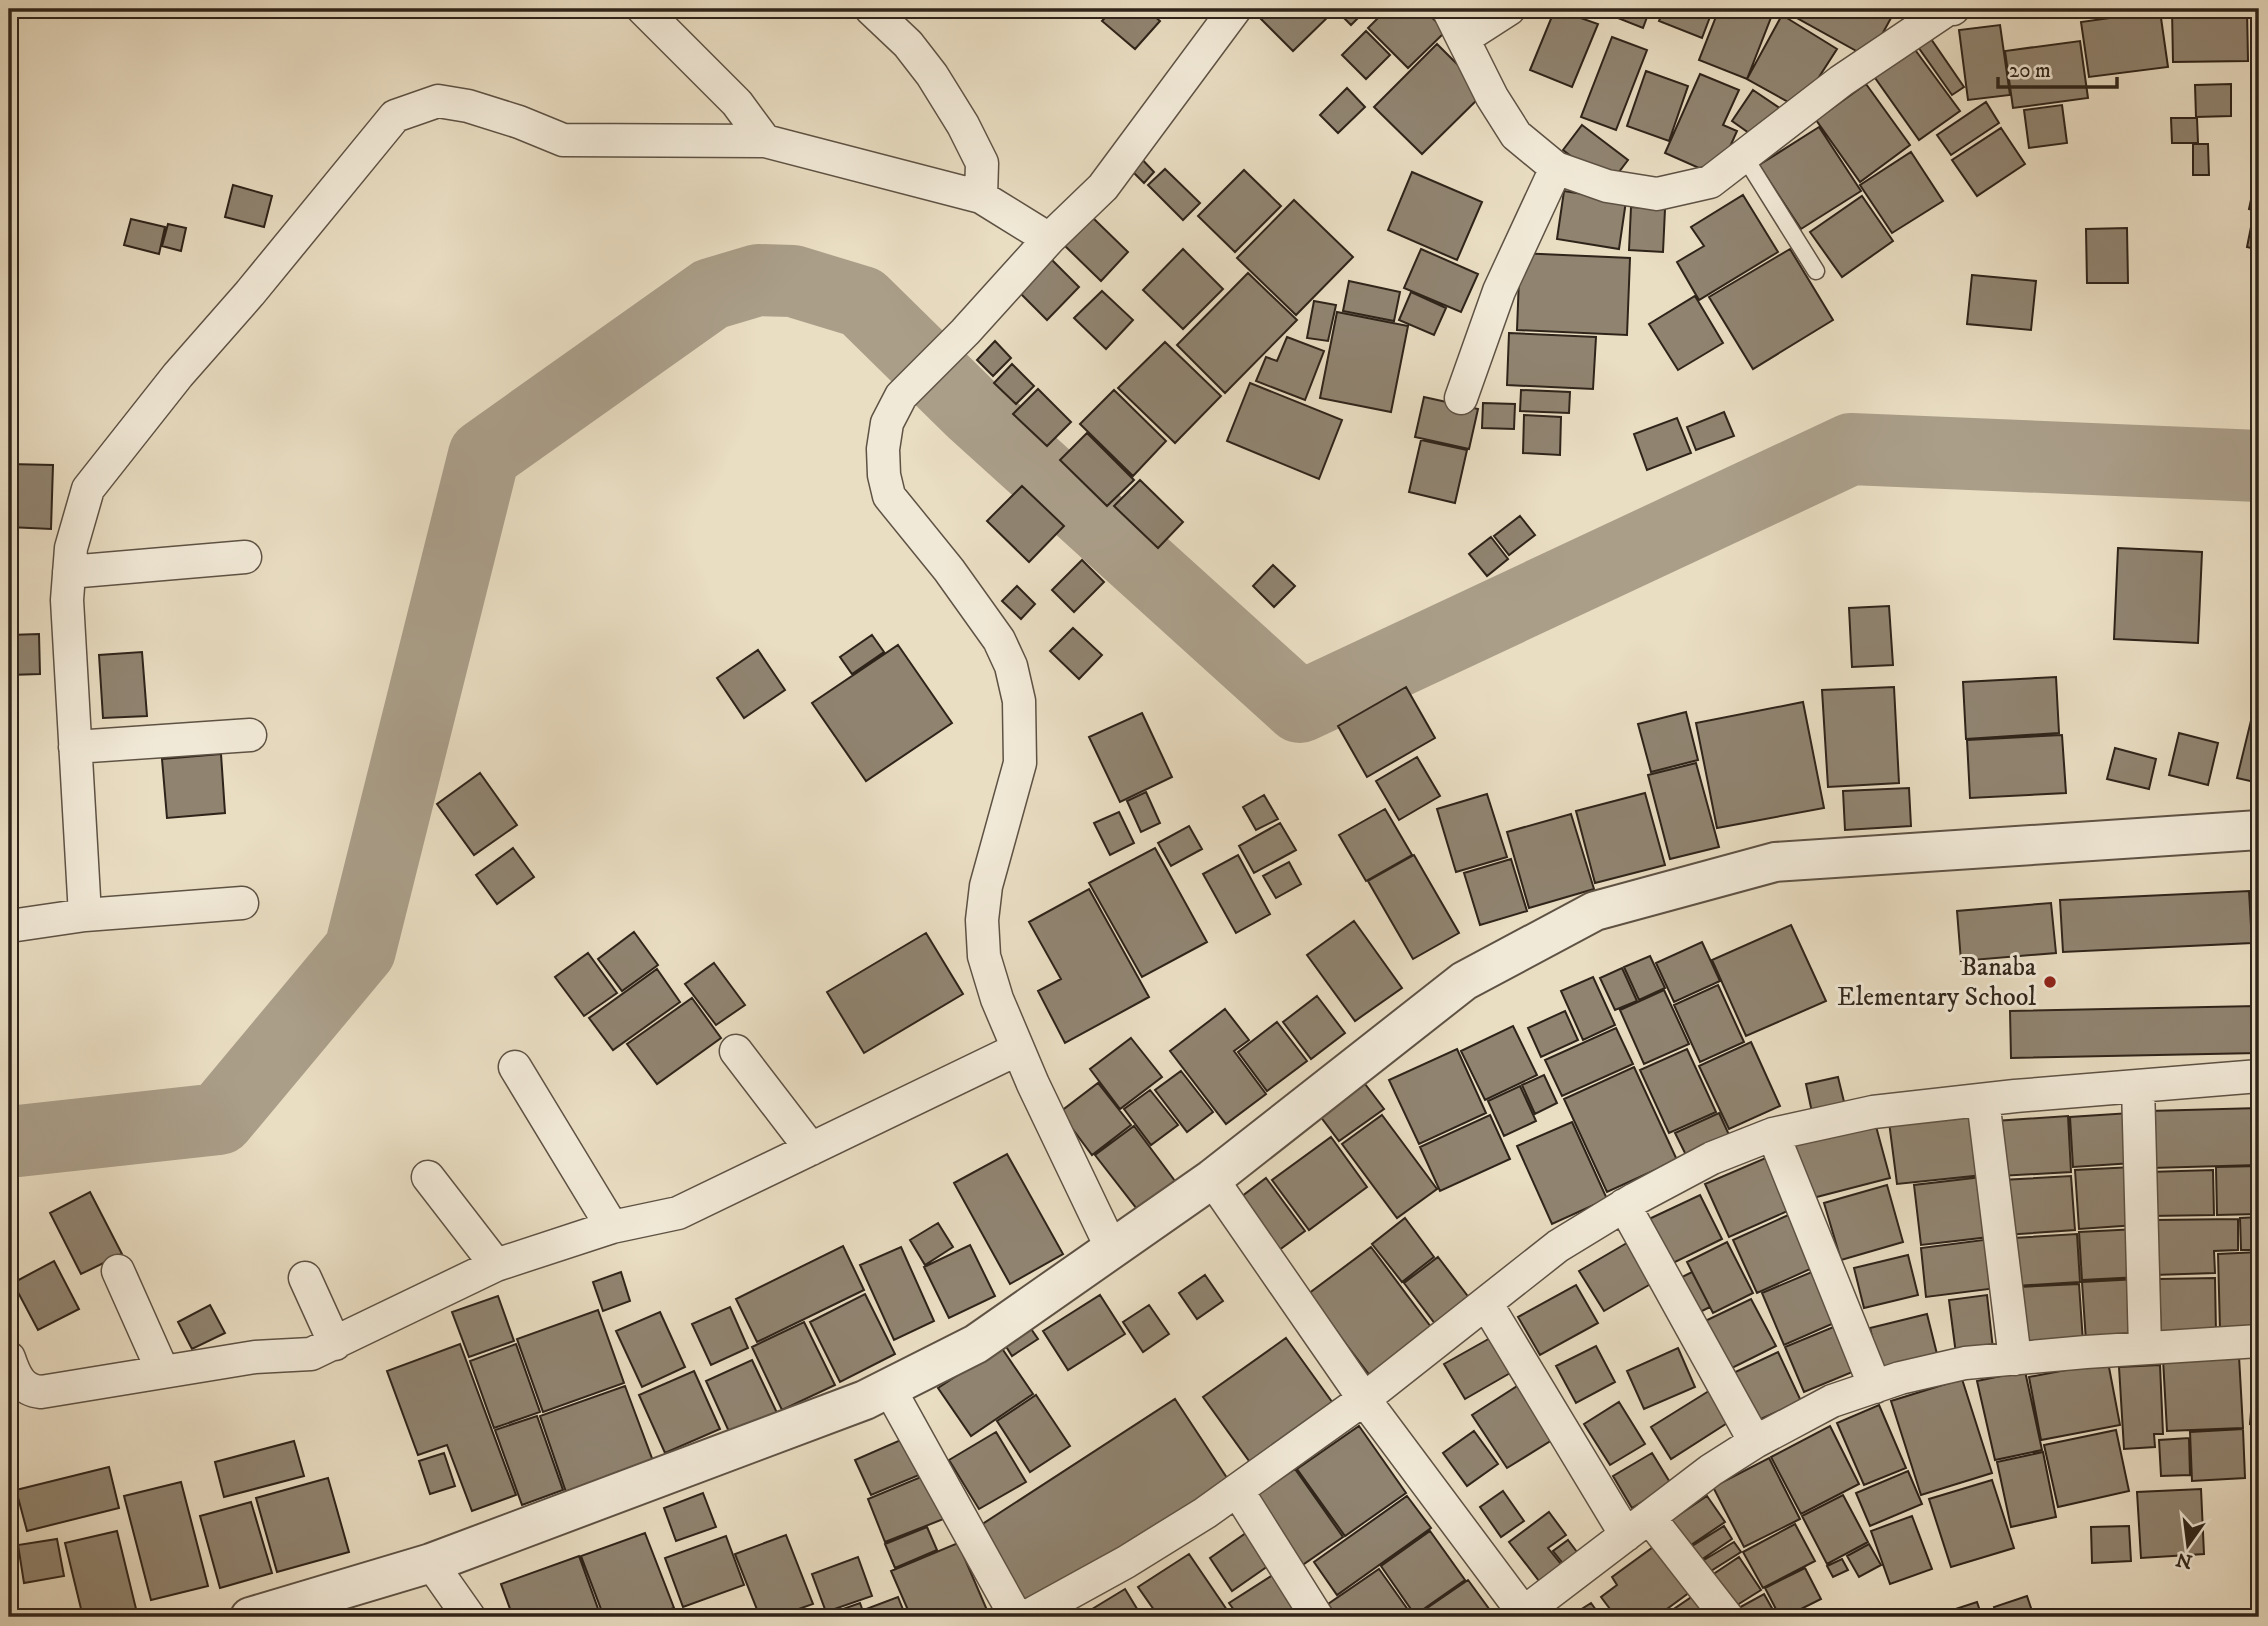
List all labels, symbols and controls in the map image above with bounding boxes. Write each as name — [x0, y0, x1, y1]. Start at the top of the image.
scale bar — [1998, 46, 2118, 90]
text: 20 m — [2009, 58, 2051, 84]
place label: Banaba Elementary School — [1837, 951, 2036, 1014]
marker: Banaba Elementary School — [2042, 974, 2058, 990]
north arrow — [2152, 1510, 2222, 1580]
text: N — [2174, 1547, 2195, 1573]

